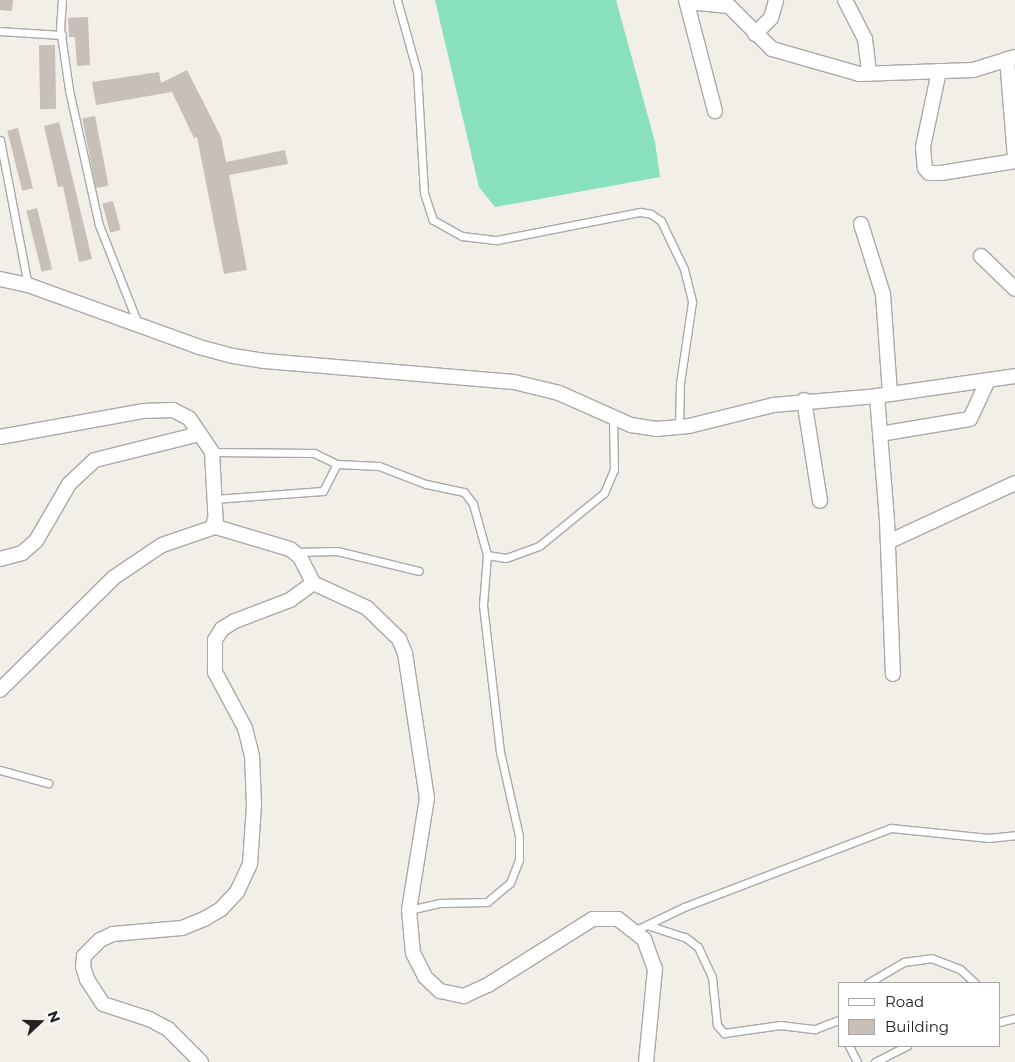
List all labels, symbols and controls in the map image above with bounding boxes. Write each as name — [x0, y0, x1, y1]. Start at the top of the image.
legend — [838, 982, 1000, 1047]
text: Road — [885, 992, 924, 1011]
north arrow — [15, 997, 65, 1047]
text: N — [44, 1008, 64, 1025]
text: Building — [885, 1017, 949, 1036]

